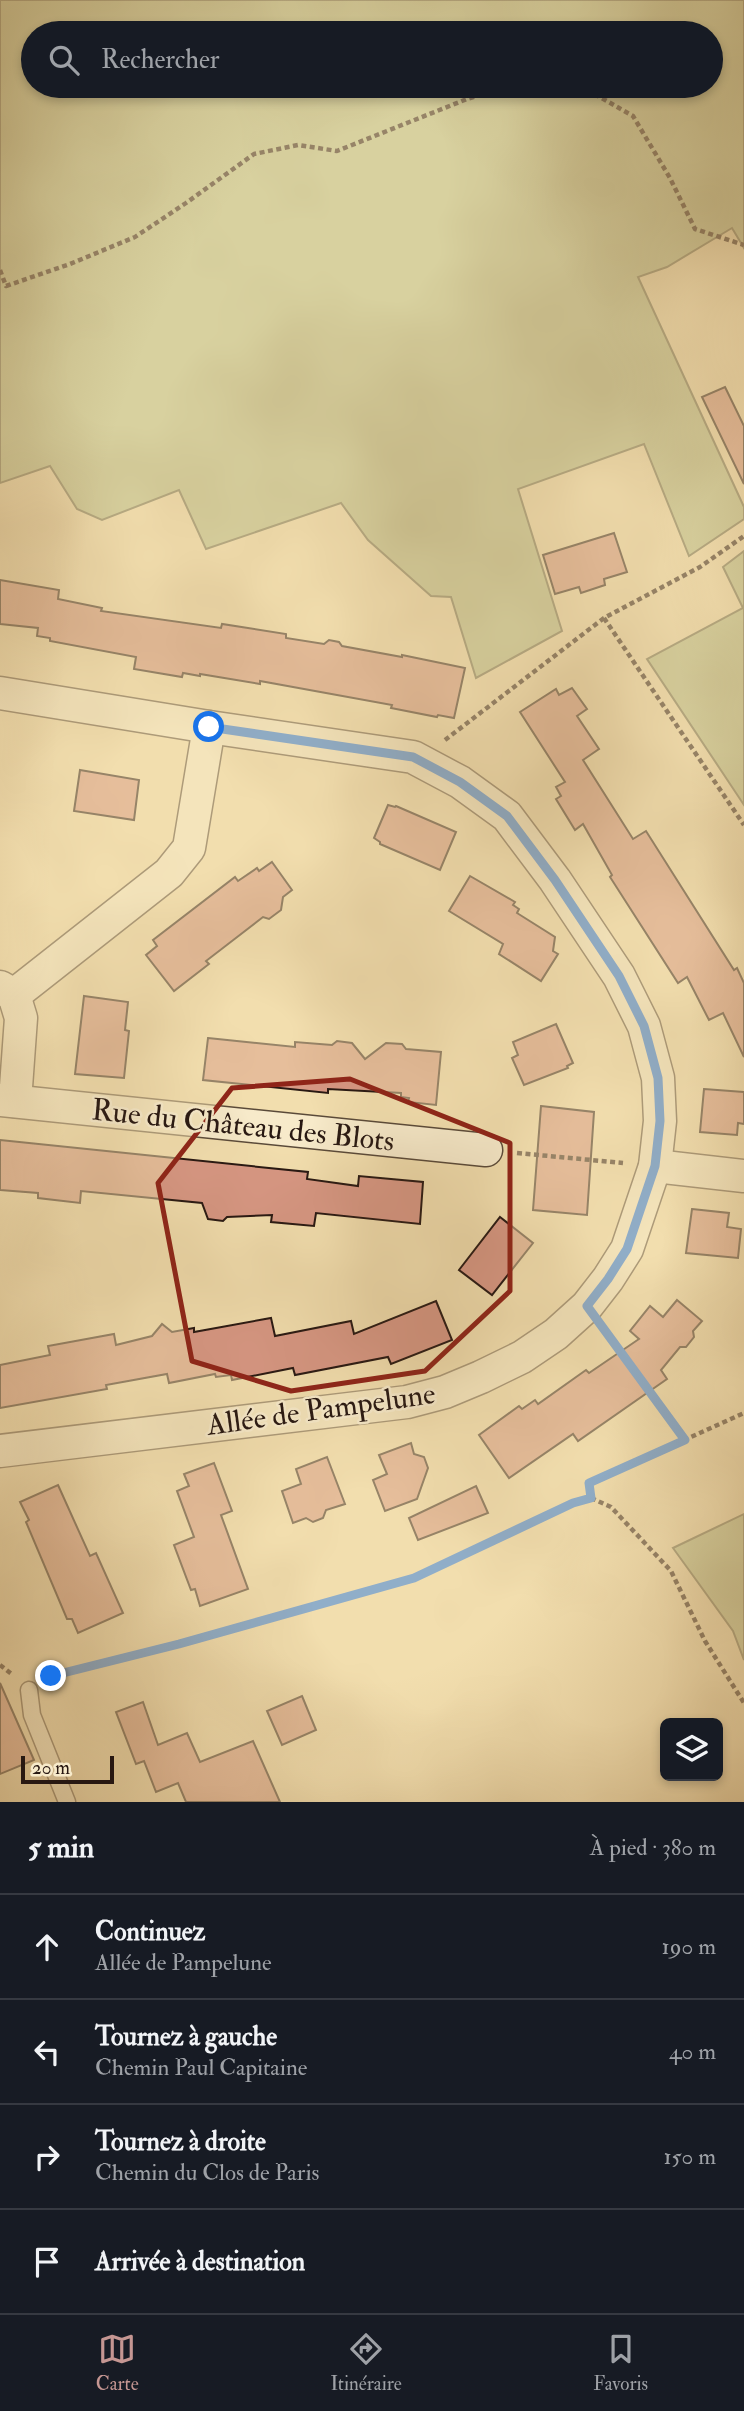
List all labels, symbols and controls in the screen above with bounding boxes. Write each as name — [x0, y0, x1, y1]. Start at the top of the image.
search box — [21, 21, 723, 98]
icon: search — [45, 41, 83, 79]
text: Rechercher — [101, 44, 220, 76]
route start — [193, 711, 224, 742]
street label: Rue du Château des Blots — [90, 1091, 396, 1160]
street label: Allée de Pampelune — [203, 1375, 438, 1444]
route end — [35, 1660, 66, 1691]
map controls — [660, 1718, 723, 1781]
button: layers — [660, 1718, 723, 1781]
scale bar — [21, 1753, 114, 1785]
text: 20 m — [32, 1756, 70, 1780]
text: 5 min — [28, 1829, 94, 1866]
text: À pied · 380 m — [590, 1833, 716, 1862]
text: Continuez — [95, 1916, 205, 1948]
icon: ahead — [28, 1928, 66, 1966]
text: 190 m — [662, 1932, 716, 1961]
text: Allée de Pampelune — [95, 1948, 272, 1977]
text: Tournez à gauche — [95, 2021, 277, 2053]
icon: left — [28, 2033, 66, 2071]
text: 40 m — [669, 2037, 716, 2066]
text: Chemin Paul Capitaine — [95, 2053, 307, 2082]
text: Tournez à droite — [95, 2126, 266, 2158]
icon: right — [28, 2138, 66, 2176]
text: 150 m — [663, 2142, 716, 2171]
text: Chemin du Clos de Paris — [95, 2158, 319, 2187]
icon: arrive — [28, 2243, 66, 2281]
text: Arrivée à destination — [95, 2246, 305, 2278]
tab: Carte — [96, 2330, 139, 2396]
tab: Itinéraire — [330, 2330, 402, 2396]
tab: Favoris — [593, 2330, 648, 2396]

